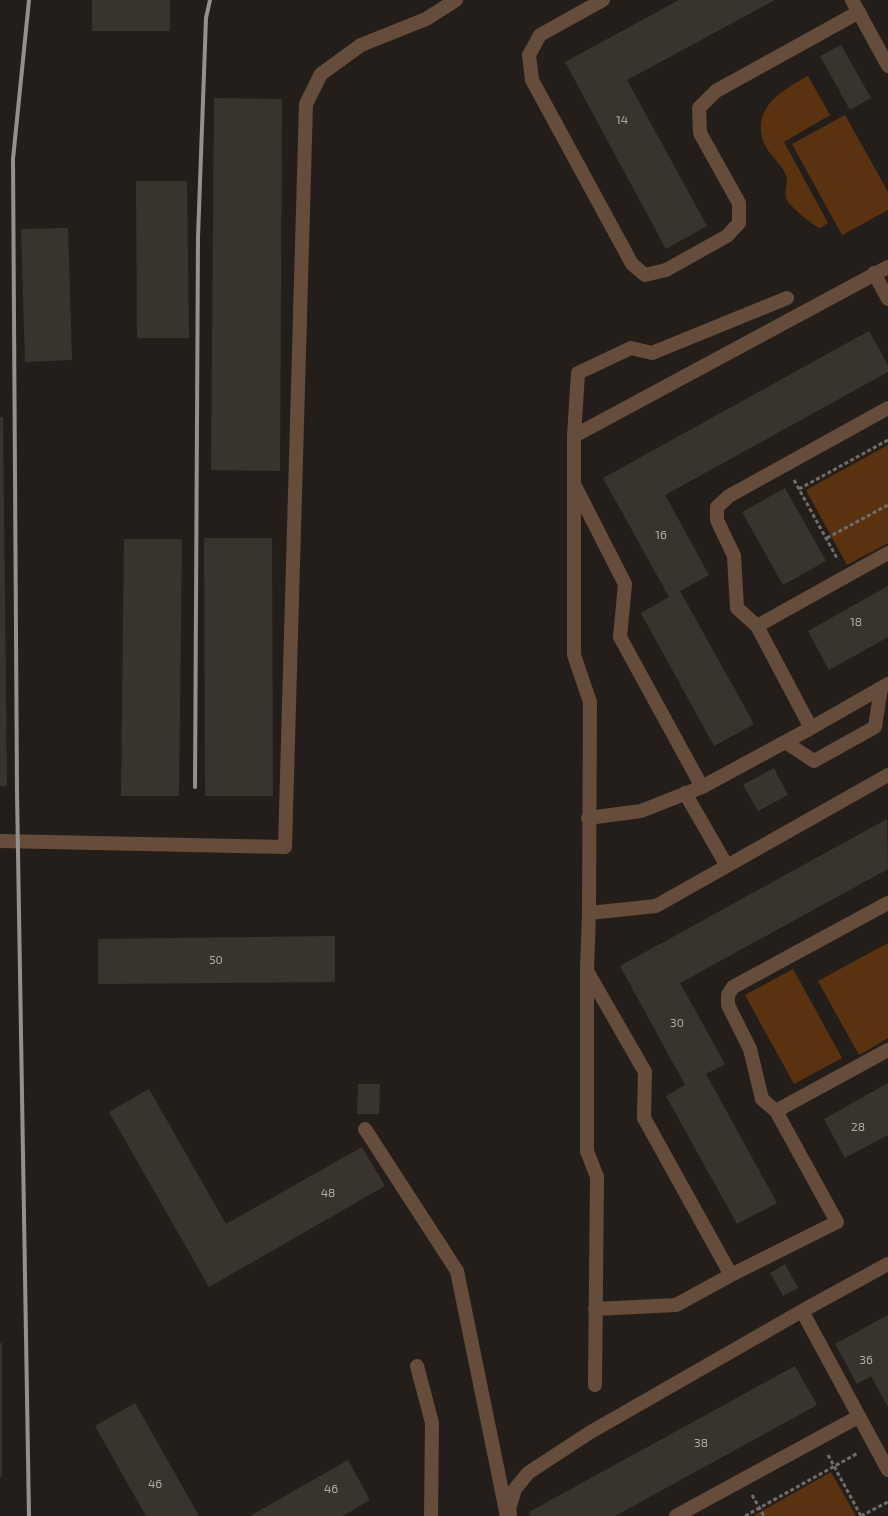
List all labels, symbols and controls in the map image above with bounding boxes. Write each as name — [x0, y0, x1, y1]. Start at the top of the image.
house number: 14 — [616, 113, 628, 127]
house number: 16 — [655, 528, 667, 542]
house number: 18 — [850, 615, 862, 629]
house number: 50 — [209, 953, 223, 967]
house number: 30 — [670, 1016, 684, 1030]
house number: 28 — [851, 1120, 865, 1134]
house number: 48 — [321, 1186, 335, 1200]
house number: 36 — [859, 1353, 873, 1367]
house number: 38 — [694, 1436, 708, 1450]
house number: 46 — [148, 1477, 162, 1491]
house number: 46 — [324, 1482, 338, 1496]

